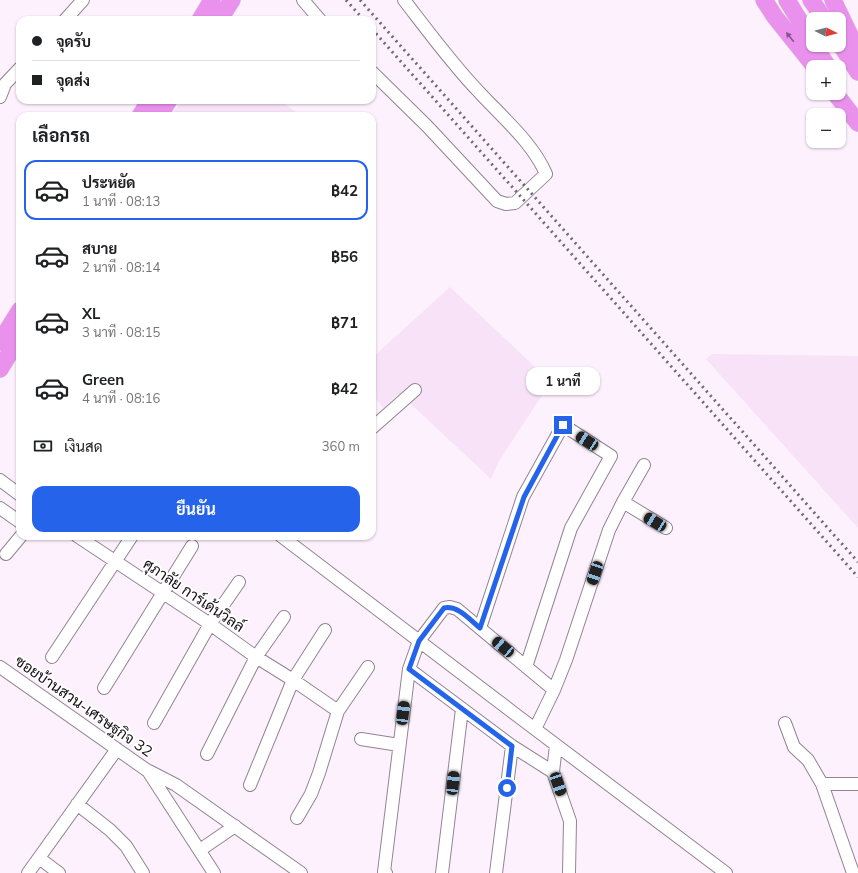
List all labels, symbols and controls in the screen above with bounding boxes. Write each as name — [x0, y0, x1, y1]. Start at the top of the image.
north arrow — [806, 12, 846, 52]
map controls — [806, 12, 846, 148]
one-way arrow — [786, 31, 795, 42]
text: จุดรับ — [56, 32, 91, 51]
button: + — [806, 60, 846, 100]
text: จุดส่ง — [56, 71, 90, 90]
button: − — [806, 108, 846, 148]
text: เลือกรถ — [32, 124, 90, 147]
icon: car — [34, 172, 70, 208]
text: ประหยัด — [82, 173, 135, 192]
text: ฿42 — [331, 181, 358, 200]
text: 1 นาที · 08:13 — [82, 193, 160, 209]
icon: car — [34, 238, 70, 274]
text: สบาย — [82, 239, 117, 258]
text: ฿56 — [331, 247, 358, 266]
text: 2 นาที · 08:14 — [82, 259, 160, 275]
icon: car — [34, 304, 70, 340]
text: XL — [82, 304, 100, 323]
text: ฿71 — [331, 313, 358, 332]
text: 3 นาที · 08:15 — [82, 324, 160, 340]
callout: 1 นาที — [526, 367, 600, 395]
icon: car — [34, 370, 70, 406]
text: Green — [82, 370, 124, 389]
text: 1 นาที — [545, 373, 581, 389]
text: ฿42 — [331, 379, 358, 398]
text: 4 นาที · 08:16 — [82, 390, 160, 406]
route end — [554, 416, 572, 434]
car — [574, 429, 600, 453]
icon: cash — [32, 435, 54, 457]
text: เงินสด — [64, 437, 103, 456]
text: 360 m — [322, 438, 360, 454]
button: ยืนยัน — [32, 486, 360, 532]
car — [642, 511, 668, 533]
street label: ศุภาลัย การ์เด้นวิลล์ — [139, 554, 248, 638]
car — [586, 560, 604, 586]
car — [490, 635, 516, 659]
street label: ซอยบ้านสวน-เศรษฐกิจ 32 — [11, 651, 156, 762]
car — [396, 700, 410, 726]
car — [446, 770, 460, 796]
car — [548, 771, 568, 797]
route start — [498, 779, 516, 797]

